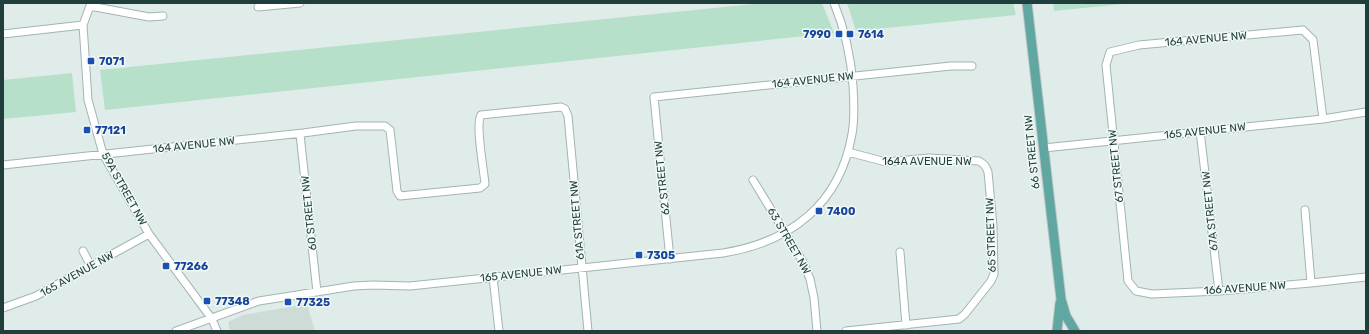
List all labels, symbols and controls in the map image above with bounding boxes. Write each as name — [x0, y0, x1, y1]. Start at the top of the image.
place label: 7990 — [803, 28, 831, 41]
place label: 7614 — [858, 28, 884, 41]
marker: 7990 — [834, 29, 844, 39]
marker: 7614 — [845, 29, 855, 39]
street label: 164 AVENUE NW — [1164, 29, 1248, 49]
place label: 7071 — [99, 55, 125, 68]
marker: 7071 — [86, 56, 96, 66]
street label: 164 AVENUE NW — [771, 69, 855, 91]
street label: 66 STREET NW — [1022, 114, 1042, 190]
street label: 165 AVENUE NW — [1163, 120, 1247, 142]
place label: 77121 — [95, 124, 126, 137]
marker: 77121 — [82, 125, 92, 135]
street label: 67 STREET NW — [1106, 129, 1126, 203]
street label: 164 AVENUE NW — [152, 134, 236, 156]
street label: 62 STREET NW — [652, 140, 672, 216]
street label: 59A STREET NW — [99, 150, 149, 228]
street label: 164A AVENUE NW — [882, 155, 972, 168]
street label: 67A STREET NW — [1199, 170, 1221, 251]
street label: 60 STREET NW — [299, 175, 319, 251]
street label: 61A STREET NW — [567, 180, 587, 260]
street label: 65 STREET NW — [983, 197, 999, 273]
street label: 63 STREET NW — [765, 205, 813, 277]
place label: 7400 — [827, 205, 855, 218]
marker: 7400 — [814, 206, 824, 216]
street label: 165 AVENUE NW — [38, 248, 116, 300]
place label: 7305 — [647, 249, 675, 262]
marker: 7305 — [634, 250, 644, 260]
place label: 77266 — [174, 260, 208, 273]
marker: 77266 — [161, 261, 171, 271]
street label: 165 AVENUE NW — [479, 263, 563, 285]
street label: 166 AVENUE NW — [1204, 279, 1287, 297]
place label: 77348 — [215, 295, 250, 308]
marker: 77348 — [202, 296, 212, 306]
place label: 77325 — [296, 296, 330, 309]
marker: 77325 — [283, 297, 293, 307]

